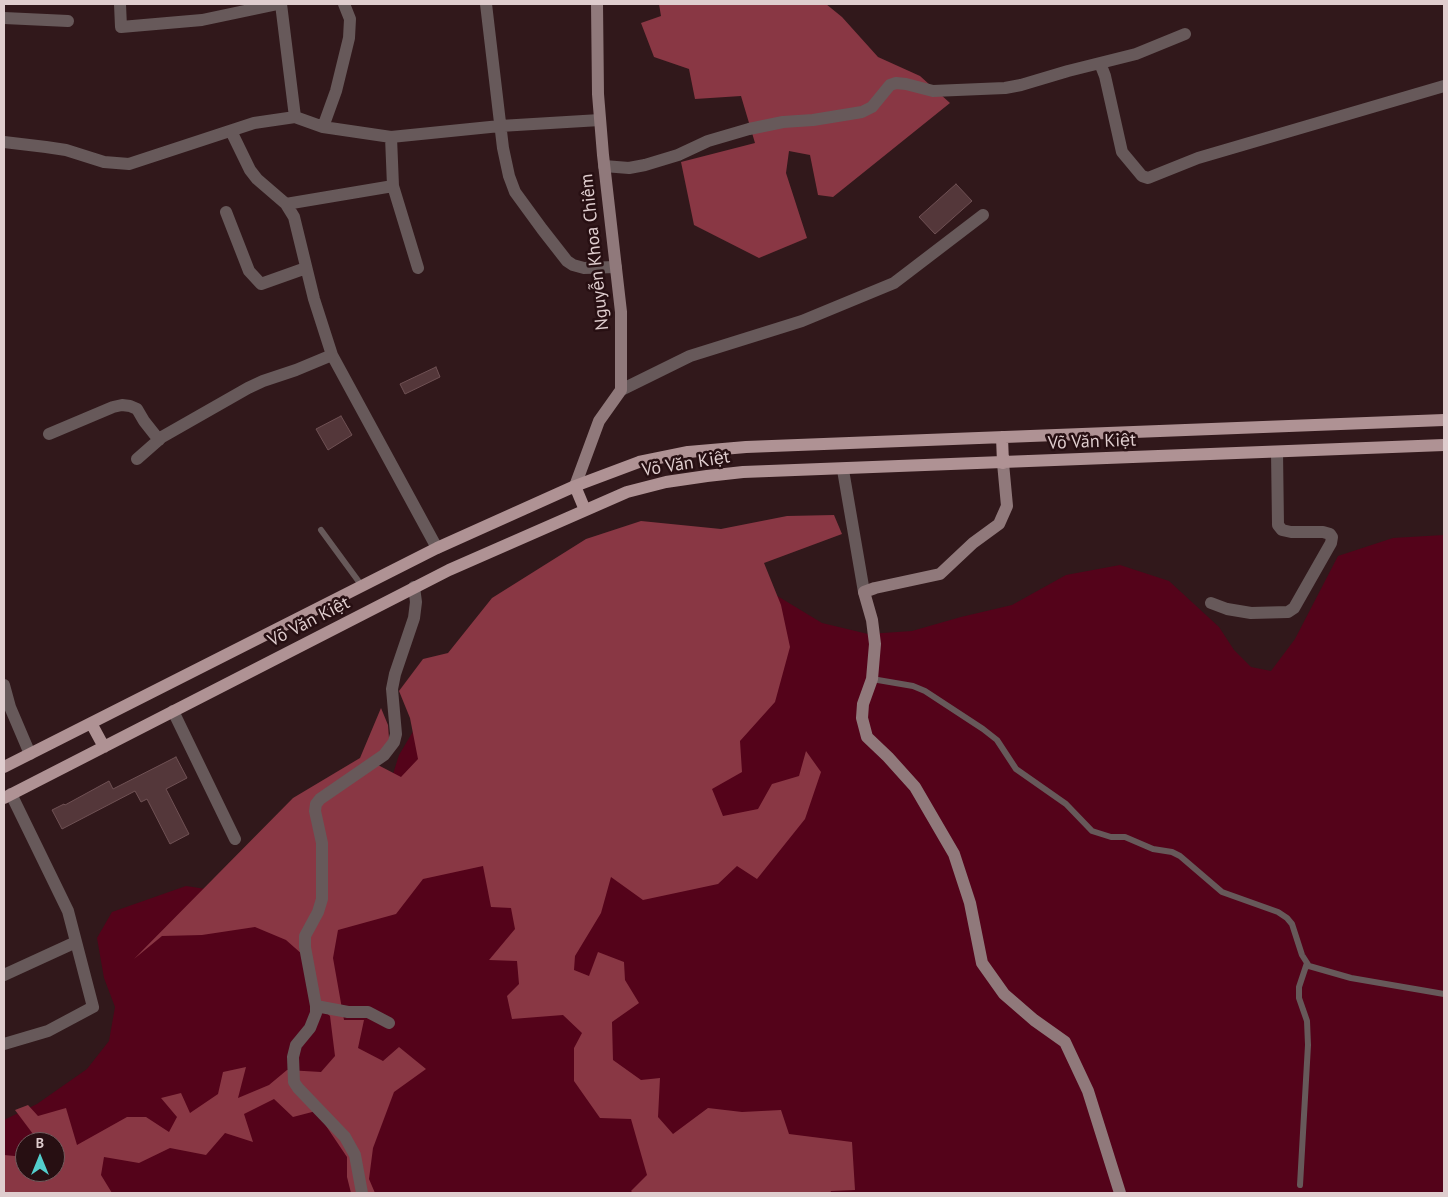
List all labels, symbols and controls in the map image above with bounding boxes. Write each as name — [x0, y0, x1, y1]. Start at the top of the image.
street label: Nguyễn Khoa Chiêm — [576, 173, 614, 331]
street label: Võ Văn Kiệt — [1047, 430, 1137, 454]
street label: Võ Văn Kiệt — [641, 446, 731, 482]
street label: Võ Văn Kiệt — [265, 592, 353, 652]
north arrow — [15, 1132, 65, 1182]
text: B — [36, 1134, 44, 1152]

